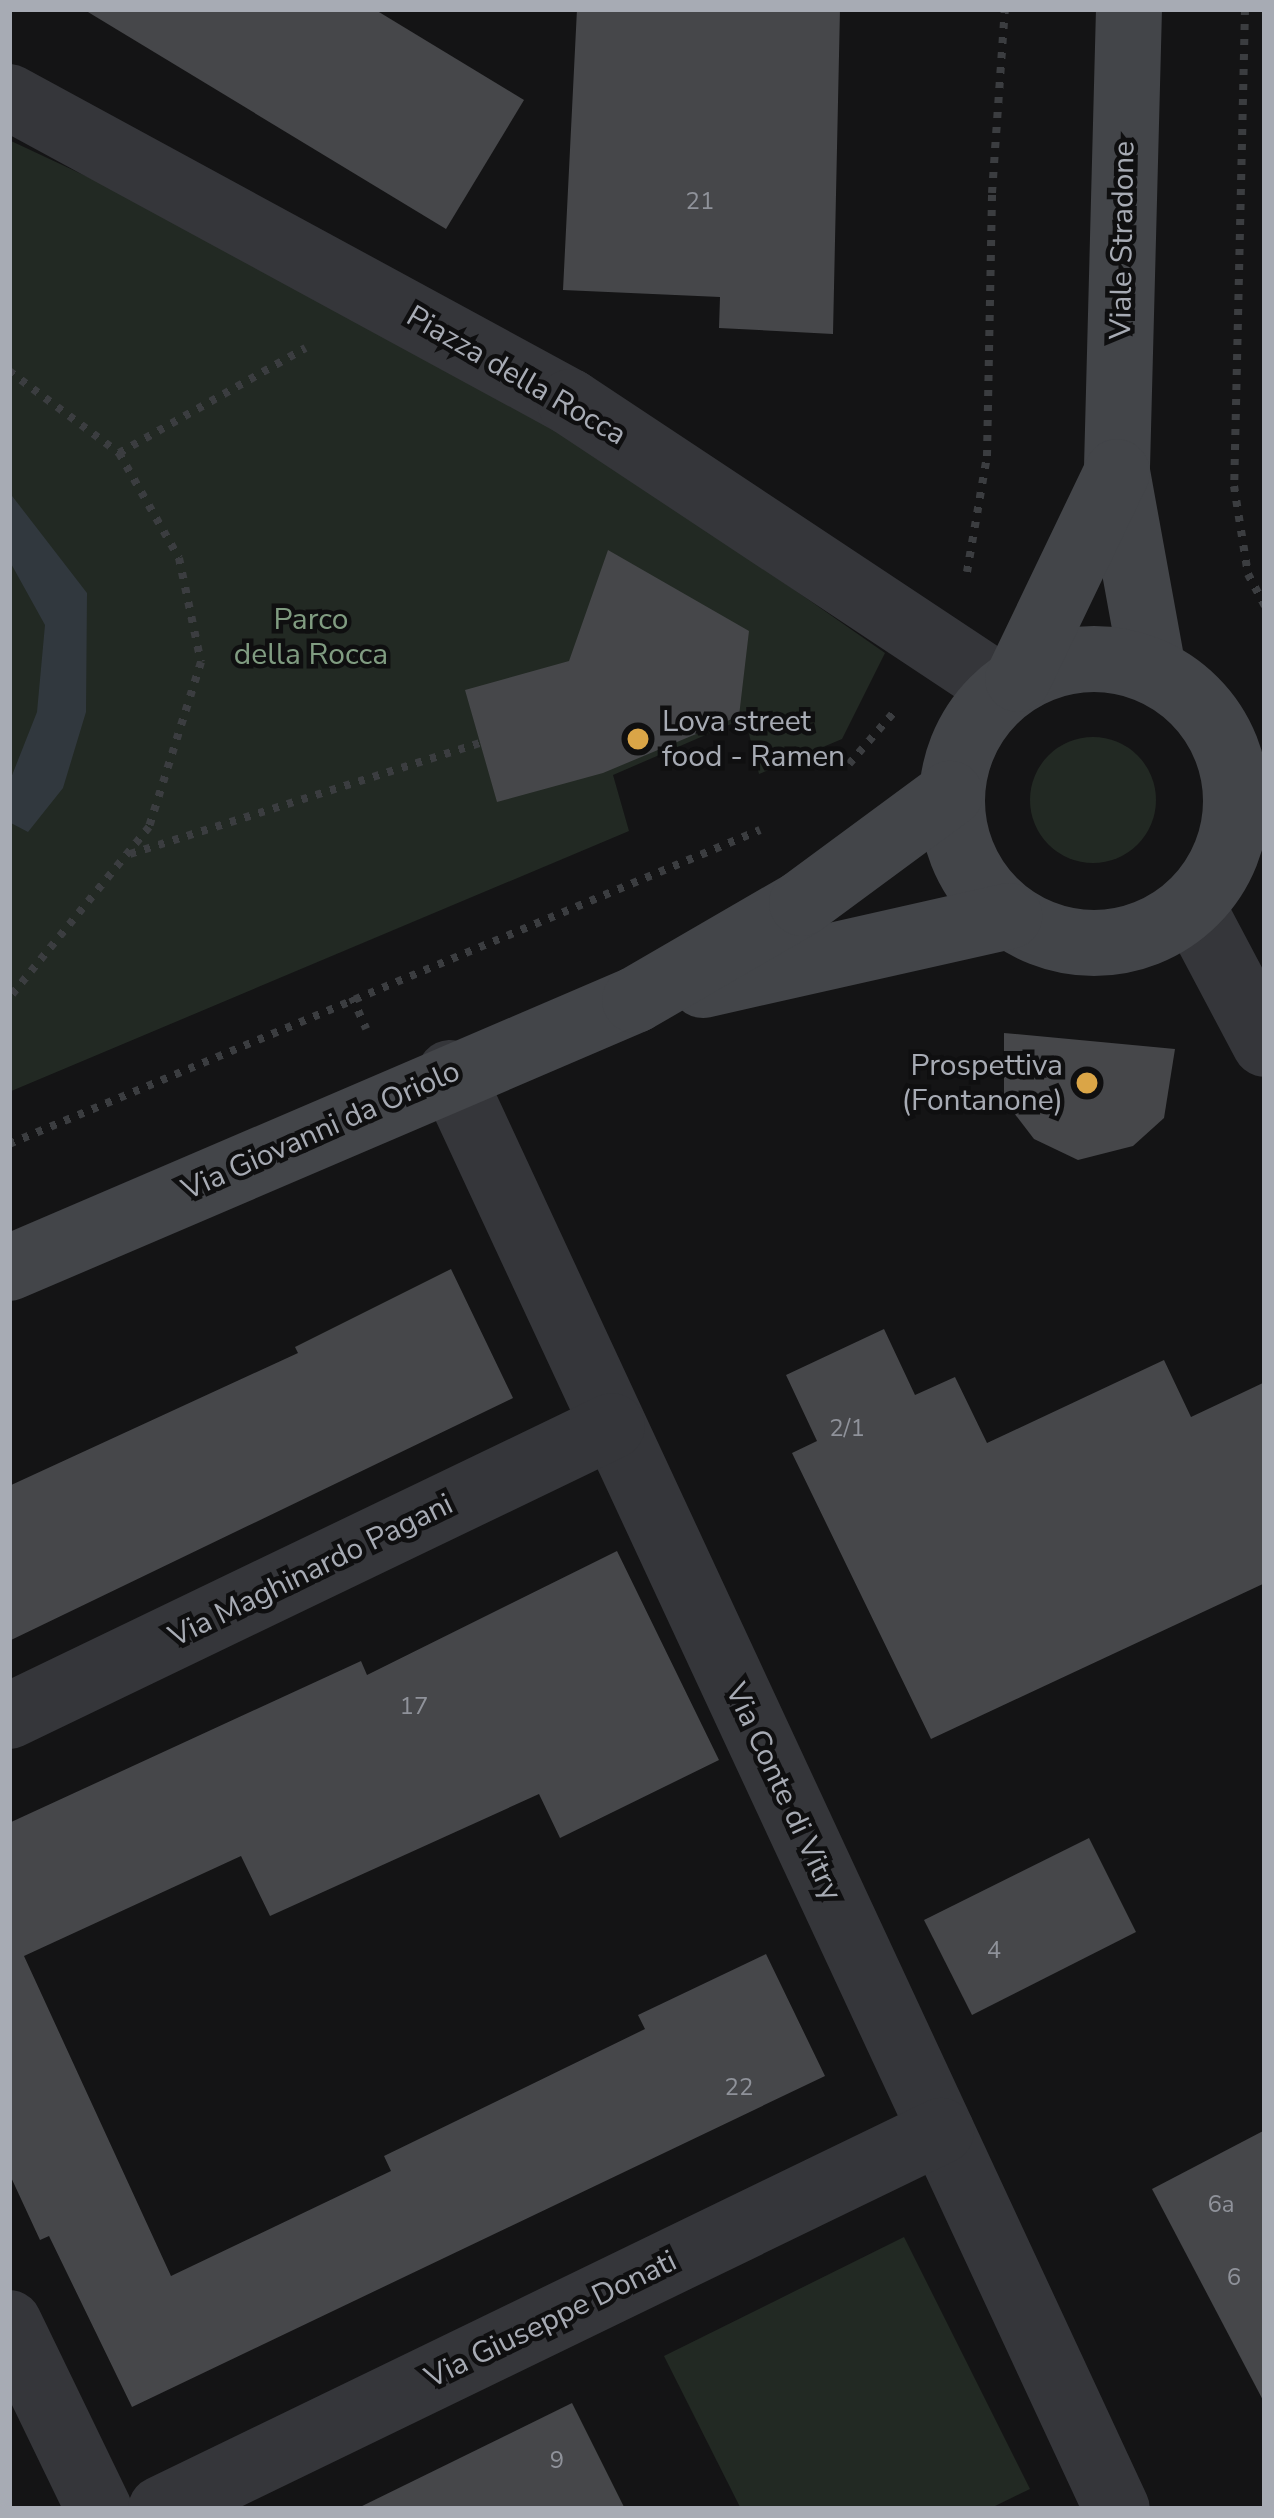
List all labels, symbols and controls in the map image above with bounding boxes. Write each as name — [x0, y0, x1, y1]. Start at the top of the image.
street label: Viale Stradone — [1103, 140, 1143, 340]
house number: 21 — [686, 188, 714, 216]
street label: Piazza della Rocca — [400, 299, 632, 453]
park label: Parco della Rocca — [234, 602, 388, 672]
place label: Lova street food - Ramen — [662, 704, 845, 774]
marker: Lova street food - Ramen — [625, 726, 651, 752]
place label: Prospettiva (Fontanone) — [902, 1048, 1063, 1118]
street label: Via Giovanni da Oriolo — [177, 1054, 465, 1208]
marker: Prospettiva (Fontanone) — [1074, 1070, 1100, 1096]
house number: 2/1 — [829, 1415, 865, 1443]
street label: Via Maghinardo Pagani — [163, 1487, 459, 1655]
street label: Via Conte di Vitry — [717, 1678, 849, 1906]
house number: 17 — [400, 1693, 428, 1721]
house number: 4 — [987, 1937, 1001, 1965]
house number: 22 — [725, 2074, 753, 2102]
house number: 6a — [1207, 2191, 1235, 2219]
street label: Via Giuseppe Donati — [419, 2244, 683, 2396]
house number: 6 — [1227, 2264, 1241, 2292]
house number: 9 — [550, 2447, 564, 2475]

